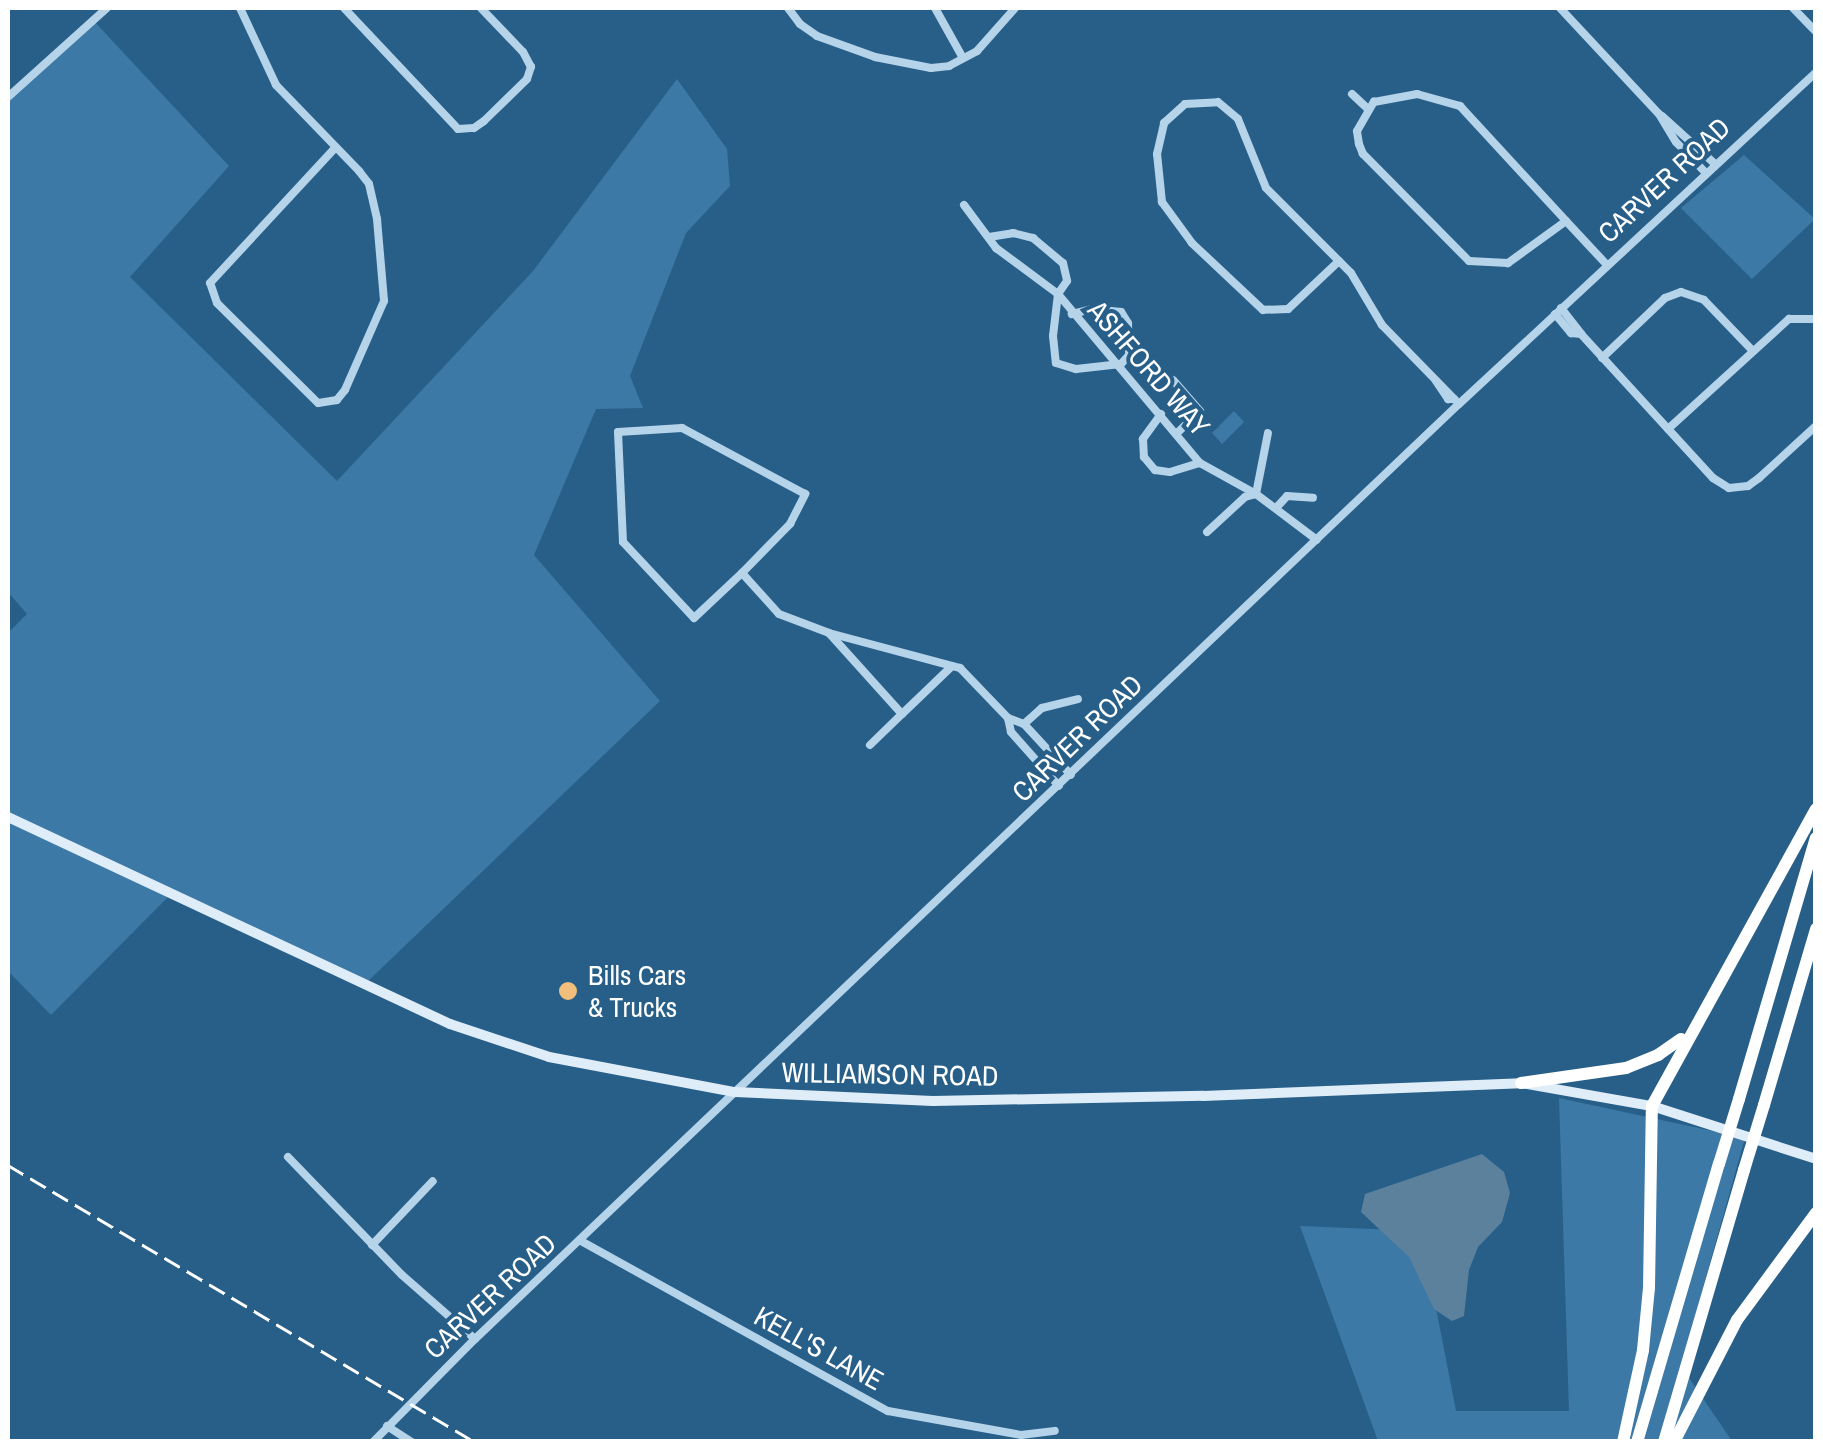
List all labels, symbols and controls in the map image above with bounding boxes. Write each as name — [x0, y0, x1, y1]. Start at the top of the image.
street label: CARVER ROAD — [1591, 110, 1737, 250]
street label: ASHFORD WAY — [1081, 293, 1217, 443]
street label: CARVER ROAD — [1005, 668, 1149, 808]
place label: Bills Cars & Trucks — [588, 958, 686, 1024]
marker: Bills Cars & Trucks — [557, 980, 579, 1002]
street label: WILLIAMSON ROAD — [781, 1055, 999, 1093]
street label: CARVER ROAD — [417, 1226, 563, 1366]
street label: KELL'S LANE — [749, 1299, 889, 1397]

